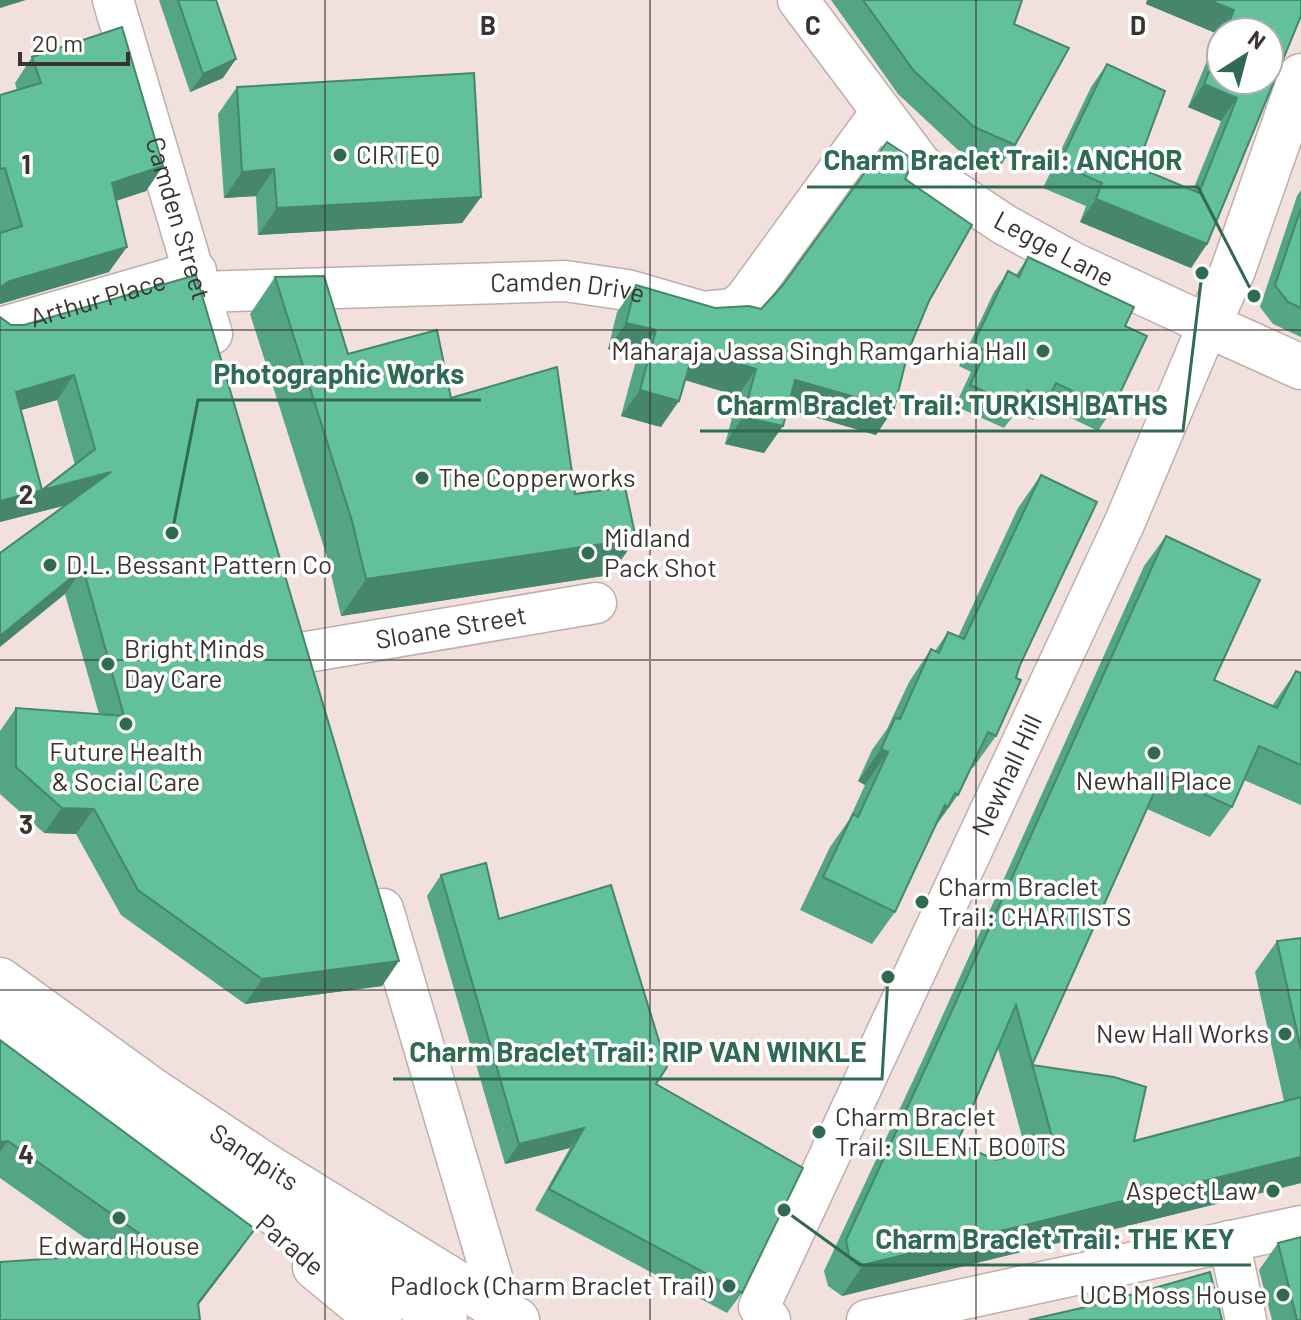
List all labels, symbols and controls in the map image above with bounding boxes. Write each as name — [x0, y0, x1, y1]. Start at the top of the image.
text: B — [480, 9, 496, 40]
text: C — [805, 9, 821, 40]
text: D — [1130, 9, 1146, 40]
scale bar — [20, 16, 128, 66]
north arrow — [1205, 16, 1285, 96]
text: N — [1244, 24, 1271, 54]
text: 20 m — [32, 28, 83, 57]
street label: Camden Street — [140, 133, 218, 303]
callout: Charm Braclet Trail: ANCHOR — [807, 135, 1198, 187]
place label: CIRTEQ — [356, 138, 440, 169]
text: Charm Braclet Trail: ANCHOR — [823, 142, 1183, 176]
marker: CIRTEQ — [331, 146, 349, 164]
text: 1 — [21, 148, 31, 179]
street label: Legge Lane — [989, 203, 1120, 292]
street label: Arthur Place — [26, 264, 169, 332]
street label: Camden Drive — [490, 264, 649, 308]
place label: Maharaja Jassa Singh Ramgarhia Hall — [611, 334, 1027, 365]
marker: Maharaja Jassa Singh Ramgarhia Hall — [1034, 342, 1052, 360]
callout: Photographic Works — [198, 348, 481, 400]
text: Photographic Works — [214, 356, 464, 390]
callout: Charm Braclet Trail: TURKISH BATHS — [700, 379, 1183, 431]
text: Charm Braclet Trail: TURKISH BATHS — [716, 387, 1168, 421]
place label: The Copperworks — [438, 461, 636, 492]
marker: The Copperworks — [413, 469, 431, 487]
text: 2 — [19, 478, 33, 509]
place label: Midland Pack Shot — [604, 521, 717, 582]
marker: Midland Pack Shot — [579, 544, 597, 562]
place label: D.L. Bessant Pattern Co — [66, 548, 332, 579]
marker: D.L. Bessant Pattern Co — [41, 556, 59, 574]
street label: Sloane Street — [373, 598, 528, 654]
place label: Bright Minds Day Care — [124, 632, 265, 693]
marker: Bright Minds Day Care — [99, 655, 117, 673]
street label: Newhall Hill — [964, 709, 1047, 840]
marker: Future Health & Social Care — [117, 715, 135, 733]
place label: Future Health & Social Care — [49, 735, 203, 796]
marker: Newhall Place — [1145, 744, 1163, 762]
place label: Newhall Place — [1076, 764, 1232, 795]
text: 3 — [19, 808, 33, 839]
place label: Charm Braclet Trail: CHARTISTS — [938, 870, 1131, 931]
marker: Charm Braclet Trail: CHARTISTS — [913, 893, 931, 911]
place label: New Hall Works — [1096, 1017, 1269, 1048]
marker: New Hall Works — [1276, 1025, 1294, 1043]
callout: Charm Braclet Trail: RIP VAN WINKLE — [393, 1027, 882, 1079]
text: Charm Braclet Trail: RIP VAN WINKLE — [409, 1034, 867, 1068]
place label: Charm Braclet Trail: SILENT BOOTS — [835, 1100, 1066, 1161]
street label: Sandpits — [205, 1116, 305, 1196]
marker: Charm Braclet Trail: SILENT BOOTS — [810, 1123, 828, 1141]
text: 4 — [18, 1138, 34, 1169]
place label: Aspect Law — [1126, 1174, 1257, 1205]
marker: Aspect Law — [1264, 1182, 1282, 1200]
street label: Parade — [251, 1206, 331, 1281]
marker: Edward House — [110, 1209, 128, 1227]
callout: Charm Braclet Trail: THE KEY — [860, 1213, 1251, 1265]
text: Charm Braclet Trail: THE KEY — [875, 1221, 1235, 1255]
place label: Edward House — [38, 1229, 200, 1260]
place label: Padlock (Charm Braclet Trail) — [390, 1269, 713, 1300]
marker: Padlock (Charm Braclet Trail) — [720, 1277, 738, 1295]
place label: UCB Moss House — [1079, 1278, 1267, 1309]
marker: UCB Moss House — [1274, 1286, 1292, 1304]

